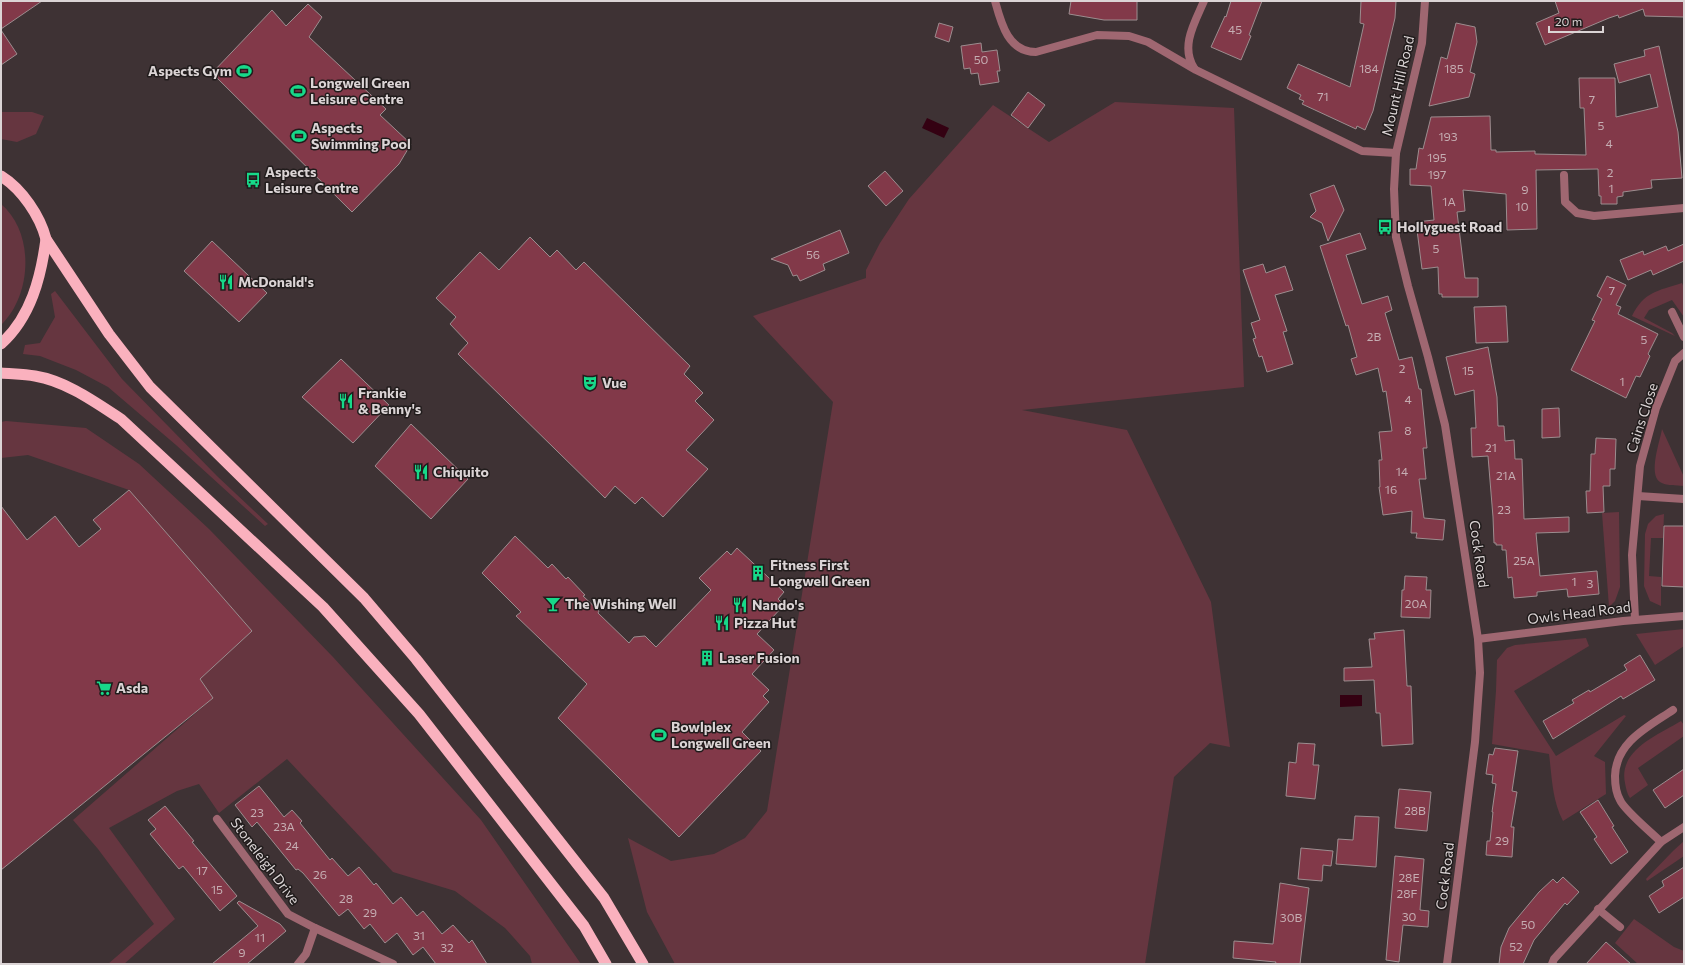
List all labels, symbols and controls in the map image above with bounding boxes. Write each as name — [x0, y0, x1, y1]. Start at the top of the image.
scale bar — [1549, 8, 1603, 34]
text: 20 m — [1555, 14, 1582, 28]
house number: 45 — [1228, 22, 1242, 36]
street label: Mount Hill Road — [1378, 34, 1417, 138]
house number: 50 — [974, 52, 989, 66]
house number: 184 — [1359, 61, 1379, 75]
house number: 185 — [1444, 61, 1464, 75]
place label: Aspects Gym — [148, 62, 232, 79]
sports icon: Aspects Gym — [235, 62, 253, 80]
place label: Longwell Green Leisure Centre — [310, 74, 410, 107]
sports icon: Longwell Green Leisure Centre — [289, 82, 307, 100]
house number: 71 — [1317, 89, 1329, 103]
house number: 7 — [1589, 92, 1595, 106]
house number: 5 — [1598, 118, 1605, 132]
place label: Aspects Swimming Pool — [311, 119, 411, 152]
sports icon: Aspects Swimming Pool — [290, 127, 308, 145]
house number: 193 — [1438, 129, 1458, 143]
house number: 4 — [1605, 136, 1613, 150]
house number: 195 — [1427, 150, 1447, 164]
place label: Aspects Leisure Centre — [265, 163, 358, 196]
house number: 2 — [1607, 165, 1614, 179]
house number: 197 — [1428, 167, 1446, 181]
bus stop icon: Aspects Leisure Centre — [244, 171, 262, 189]
house number: 1 — [1608, 181, 1614, 195]
house number: 9 — [1521, 182, 1529, 196]
house number: 1A — [1442, 194, 1456, 208]
house number: 10 — [1516, 199, 1529, 213]
bus stop icon: Hollyguest Road — [1376, 218, 1394, 236]
place label: Hollyguest Road — [1397, 218, 1502, 235]
house number: 5 — [1433, 241, 1440, 255]
house number: 56 — [806, 247, 820, 261]
restaurant icon: McDonald's — [217, 273, 235, 291]
place label: McDonald's — [238, 273, 314, 290]
house number: 7 — [1609, 283, 1615, 297]
house number: 2B — [1367, 329, 1381, 343]
house number: 5 — [1641, 332, 1648, 346]
house number: 2 — [1399, 361, 1406, 375]
house number: 15 — [1462, 363, 1474, 377]
theatre icon: Vue — [581, 374, 599, 392]
place label: Vue — [602, 374, 627, 391]
house number: 1 — [1619, 374, 1625, 388]
street label: Cains Close — [1622, 381, 1661, 455]
place label: Frankie & Benny's — [358, 384, 422, 417]
restaurant icon: Frankie & Benny's — [337, 392, 355, 410]
house number: 4 — [1404, 392, 1412, 406]
house number: 8 — [1404, 423, 1412, 437]
house number: 21 — [1485, 440, 1497, 454]
restaurant icon: Chiquito — [412, 463, 430, 481]
place label: Chiquito — [433, 463, 489, 480]
house number: 14 — [1396, 464, 1408, 478]
house number: 21A — [1496, 468, 1516, 482]
house number: 16 — [1385, 482, 1397, 496]
house number: 23 — [1497, 502, 1511, 516]
street label: Cock Road — [1466, 519, 1493, 589]
house number: 25A — [1513, 553, 1535, 567]
place label: Fitness First Longwell Green — [770, 556, 870, 589]
building icon: Fitness First Longwell Green — [749, 564, 767, 582]
house number: 1 — [1571, 574, 1577, 588]
house number: 3 — [1587, 576, 1594, 590]
bar icon: The Wishing Well — [544, 595, 562, 613]
place label: The Wishing Well — [565, 595, 676, 612]
restaurant icon: Nando's — [731, 596, 749, 614]
place label: Nando's — [752, 596, 805, 613]
house number: 20A — [1405, 596, 1427, 610]
street label: Owls Head Road — [1526, 598, 1632, 627]
restaurant icon: Pizza Hut — [713, 614, 731, 632]
place label: Pizza Hut — [734, 614, 796, 631]
building icon: Laser Fusion — [698, 649, 716, 667]
place label: Laser Fusion — [719, 649, 800, 666]
supermarket icon: Asda — [95, 679, 113, 697]
place label: Asda — [116, 679, 148, 696]
place label: Bowlplex Longwell Green — [671, 718, 771, 751]
sports icon: Bowlplex Longwell Green — [650, 726, 668, 744]
house number: 28B — [1404, 803, 1426, 817]
house number: 23 — [250, 805, 264, 819]
street label: Stoneleigh Drive — [227, 814, 304, 907]
house number: 23A — [273, 819, 295, 833]
house number: 29 — [1495, 833, 1509, 847]
house number: 24 — [285, 838, 299, 852]
street label: Cock Road — [1432, 841, 1457, 911]
house number: 17 — [196, 863, 208, 877]
house number: 26 — [313, 867, 327, 881]
house number: 28E — [1398, 870, 1420, 884]
house number: 15 — [211, 882, 223, 896]
house number: 28F — [1397, 886, 1418, 900]
house number: 28 — [339, 891, 353, 905]
house number: 29 — [363, 905, 377, 919]
house number: 30 — [1402, 909, 1417, 923]
house number: 30B — [1280, 910, 1302, 924]
house number: 50 — [1521, 917, 1536, 931]
house number: 31 — [413, 928, 425, 942]
house number: 11 — [255, 930, 265, 944]
house number: 52 — [1509, 939, 1523, 953]
house number: 32 — [440, 940, 454, 954]
house number: 9 — [238, 945, 246, 959]

